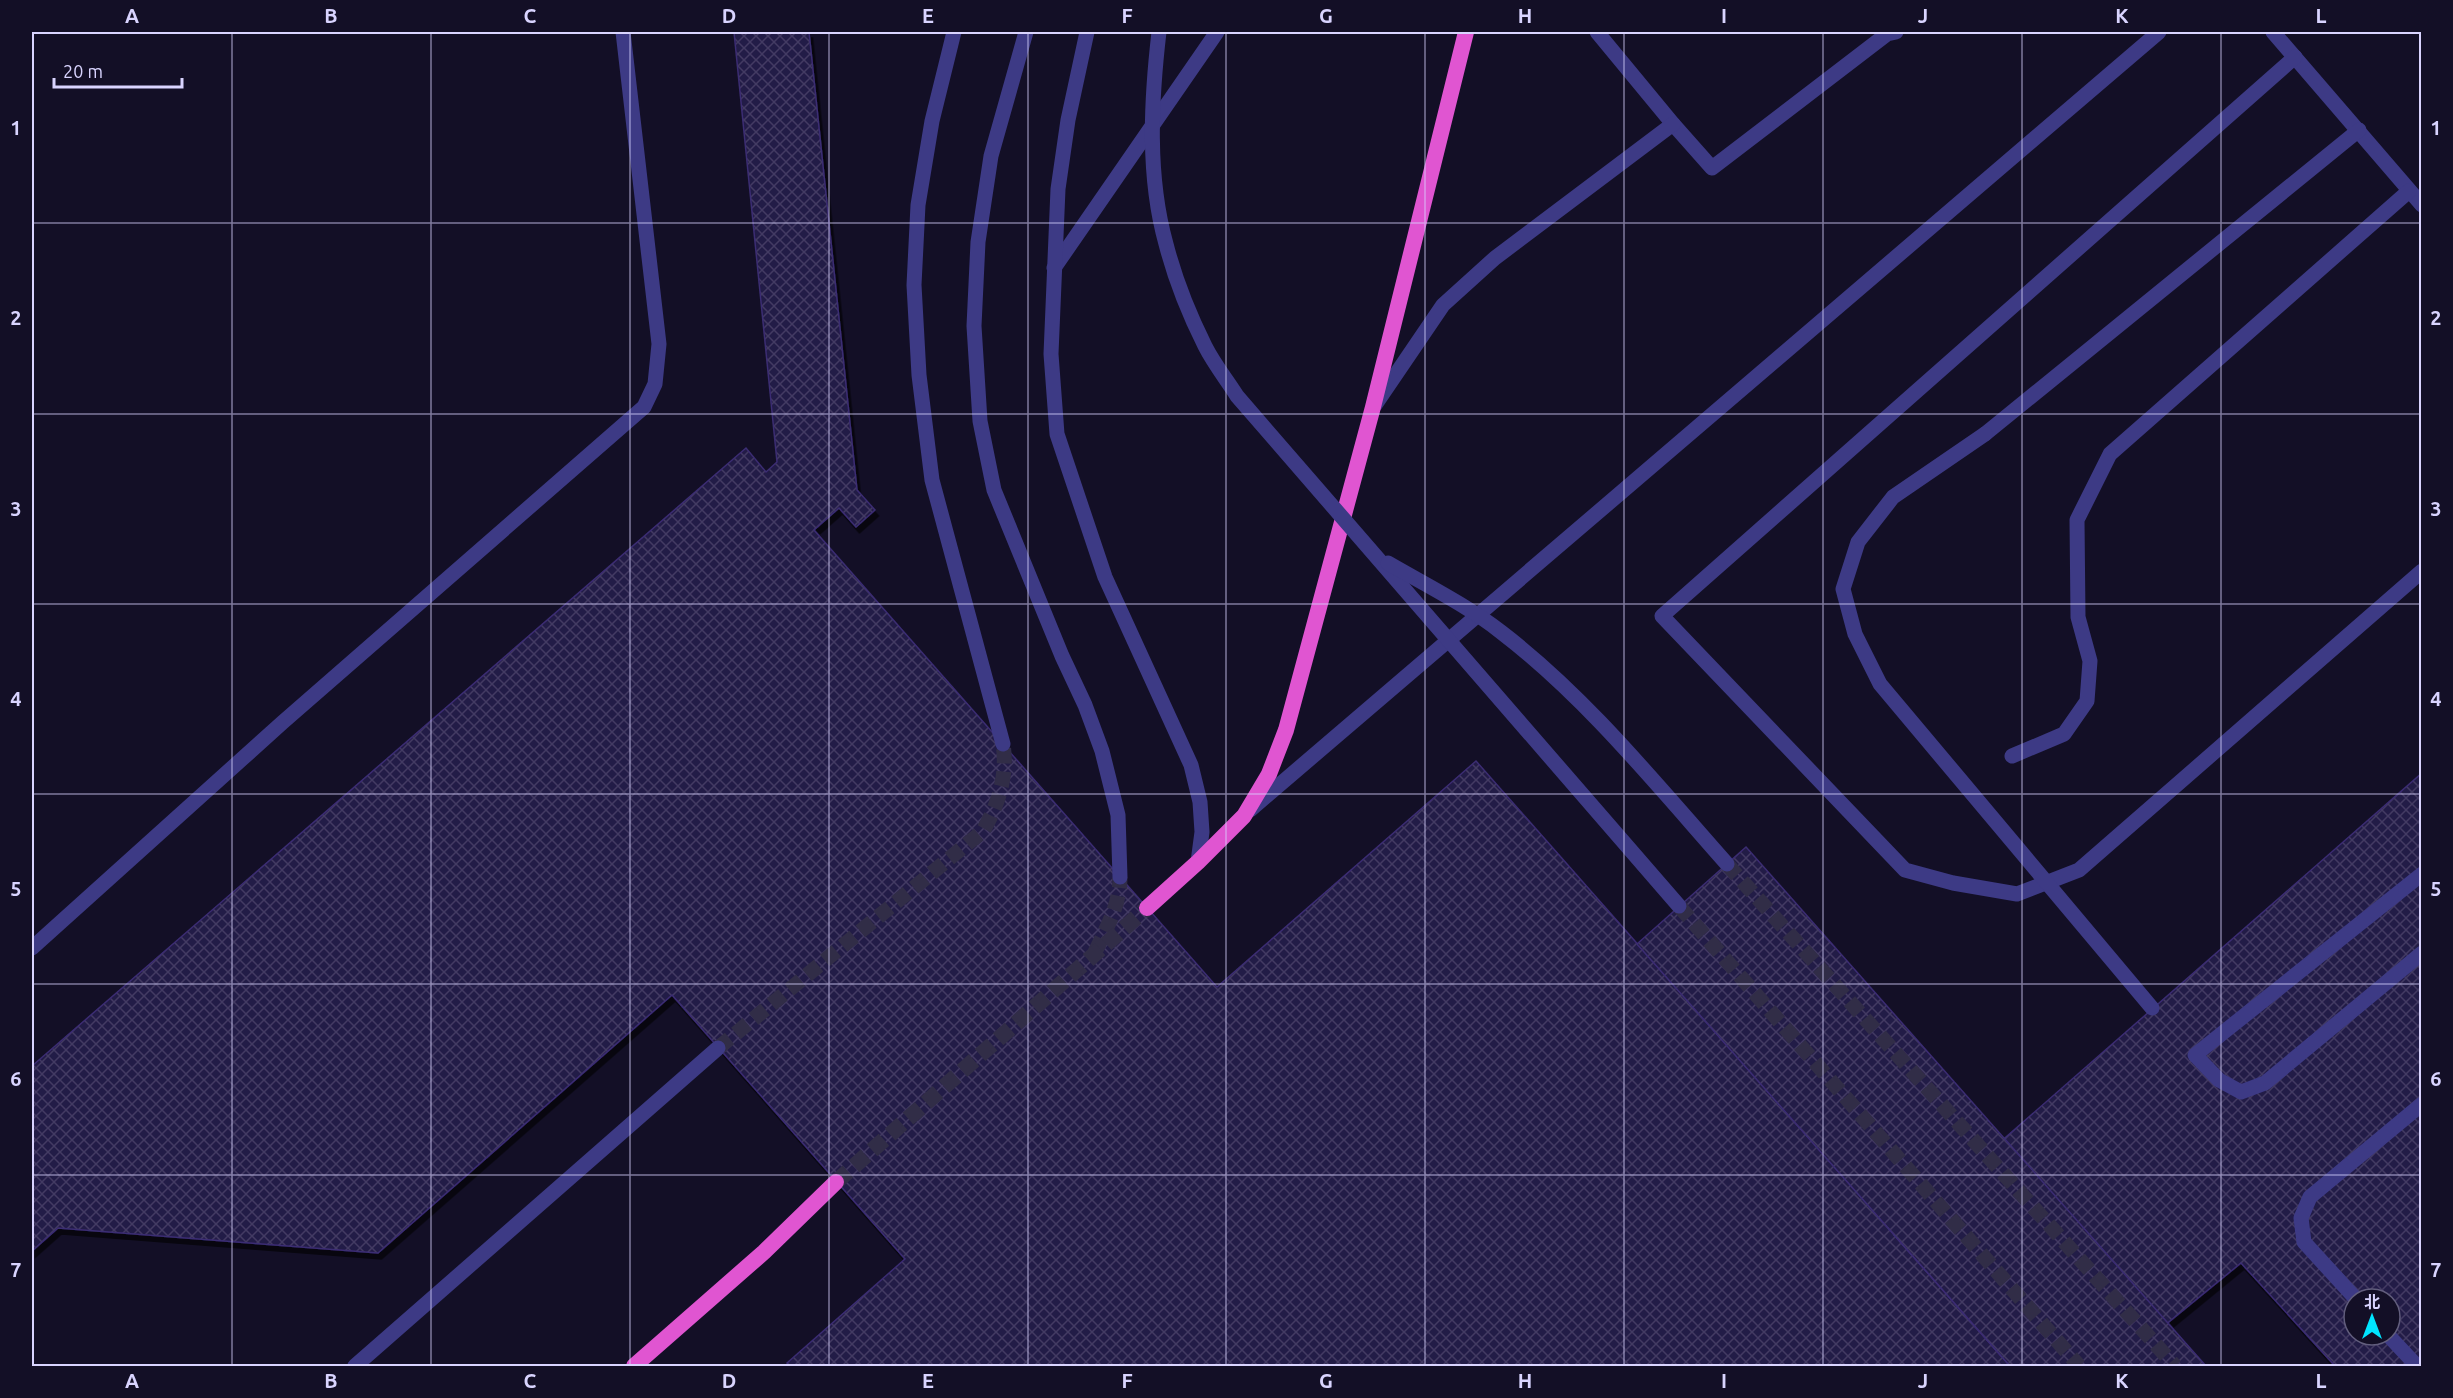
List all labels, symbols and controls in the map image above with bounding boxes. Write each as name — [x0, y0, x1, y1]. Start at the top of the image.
text: A — [125, 4, 139, 27]
text: B — [324, 4, 338, 27]
text: C — [524, 4, 537, 27]
text: D — [722, 4, 736, 27]
text: E — [922, 4, 934, 27]
text: F — [1121, 4, 1133, 27]
text: G — [1319, 4, 1333, 27]
text: H — [1518, 4, 1532, 27]
text: I — [1721, 4, 1727, 27]
text: J — [1918, 4, 1928, 27]
text: K — [2115, 4, 2129, 27]
text: L — [2316, 4, 2327, 27]
scale bar — [54, 51, 182, 89]
text: 20 m — [63, 61, 103, 81]
text: 1 — [10, 116, 22, 139]
text: 1 — [2430, 116, 2442, 139]
text: 2 — [10, 306, 22, 329]
text: 2 — [2430, 306, 2442, 329]
text: 3 — [10, 497, 22, 520]
text: 3 — [2430, 497, 2442, 520]
text: 4 — [10, 687, 22, 710]
text: 4 — [2430, 687, 2442, 710]
text: 5 — [10, 877, 22, 900]
text: 5 — [2430, 877, 2442, 900]
text: 6 — [10, 1067, 22, 1090]
text: 6 — [2430, 1067, 2442, 1090]
text: 7 — [10, 1258, 22, 1281]
text: 7 — [2430, 1258, 2442, 1281]
north arrow — [2342, 1287, 2402, 1347]
text: 北 — [2364, 1293, 2380, 1311]
text: A — [125, 1369, 139, 1392]
text: B — [324, 1369, 338, 1392]
text: C — [524, 1369, 537, 1392]
text: D — [722, 1369, 736, 1392]
text: E — [922, 1369, 934, 1392]
text: F — [1121, 1369, 1133, 1392]
text: G — [1319, 1369, 1333, 1392]
text: H — [1518, 1369, 1532, 1392]
text: I — [1721, 1369, 1727, 1392]
text: J — [1918, 1369, 1928, 1392]
text: K — [2115, 1369, 2129, 1392]
text: L — [2316, 1369, 2327, 1392]

